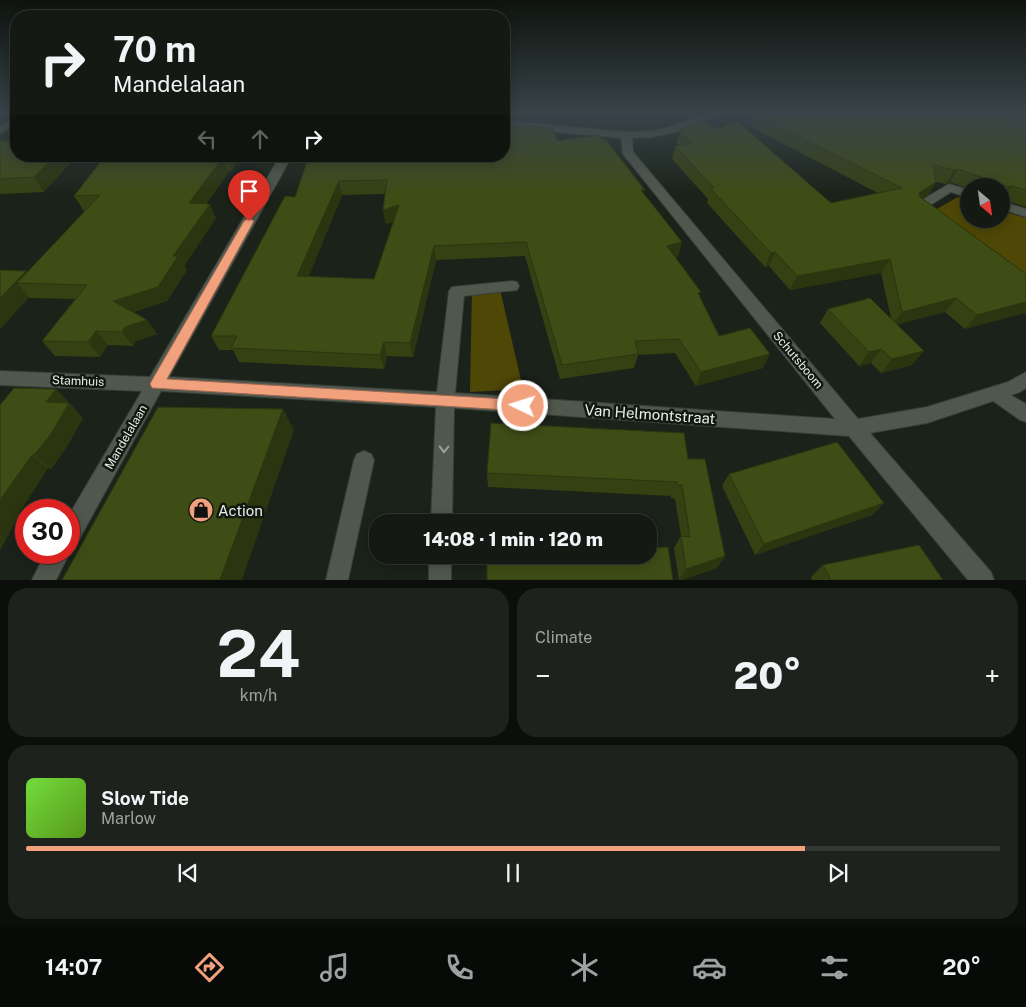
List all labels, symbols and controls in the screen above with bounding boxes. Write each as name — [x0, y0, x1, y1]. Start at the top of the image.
text: 70 m — [113, 29, 196, 70]
icon: right — [30, 30, 95, 95]
text: Mandelalaan — [113, 71, 245, 97]
icon: left — [193, 125, 221, 153]
icon: ahead — [246, 125, 274, 153]
icon: right — [299, 125, 327, 153]
pin — [228, 170, 270, 221]
icon: arrive — [235, 177, 263, 205]
north arrow — [960, 178, 1010, 228]
map controls — [960, 178, 1010, 228]
street label: Schutsboom — [770, 329, 826, 391]
street label: Stamhuis — [52, 373, 104, 389]
position arrow — [496, 379, 548, 431]
street label: Van Helmontstraat — [584, 401, 716, 427]
street label: Mandelalaan — [102, 402, 150, 472]
one-way arrow — [438, 445, 449, 453]
shop icon: Action — [188, 497, 214, 523]
speed limit sign: 30 — [15, 499, 80, 564]
place label: Action — [218, 502, 263, 519]
text: 14:08 · 1 min · 120 m — [423, 528, 603, 550]
text: 24 — [217, 615, 300, 692]
text: Climate — [535, 628, 592, 647]
text: 20° — [733, 653, 802, 698]
text: − — [535, 659, 551, 692]
text: + — [984, 659, 1000, 692]
text: km/h — [240, 686, 277, 705]
text: Slow Tide — [101, 787, 189, 809]
text: Marlow — [101, 809, 156, 828]
icon: previous — [174, 859, 202, 887]
icon: pause — [499, 859, 527, 887]
icon: next — [824, 859, 852, 887]
icon: directions — [192, 950, 227, 985]
icon: music — [317, 950, 352, 985]
icon: phone — [442, 950, 477, 985]
icon: climate — [567, 950, 602, 985]
icon: car — [692, 950, 727, 985]
icon: filters — [817, 950, 852, 985]
text: 14:07 — [45, 954, 102, 980]
text: 20° — [942, 954, 981, 980]

